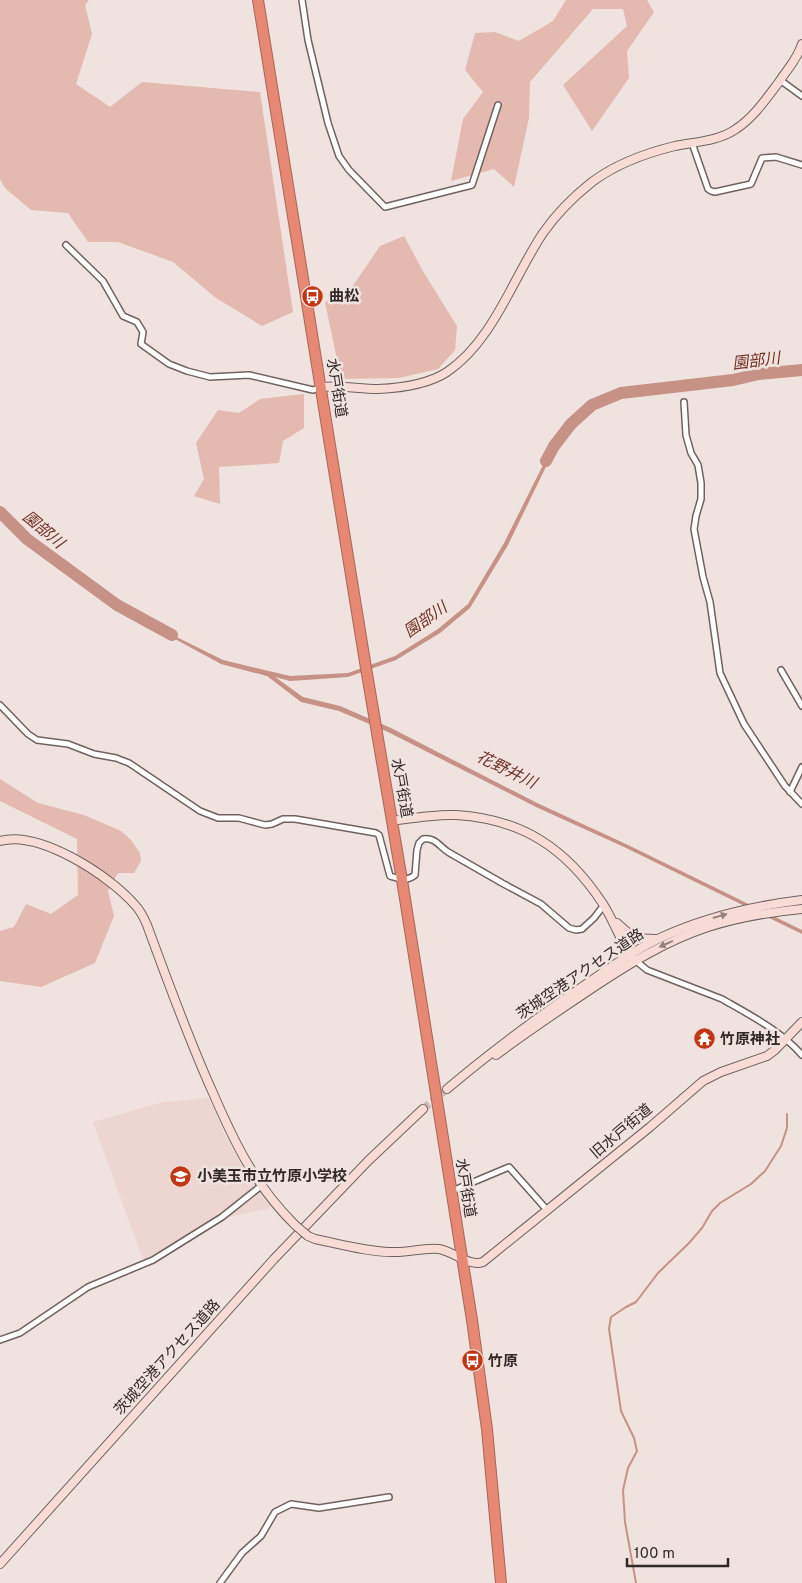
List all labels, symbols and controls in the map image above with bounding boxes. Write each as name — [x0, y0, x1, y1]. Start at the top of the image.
bus stop icon: 曲松 — [301, 284, 325, 308]
place label: 曲松 — [329, 288, 359, 307]
water label: 園部川 — [731, 349, 783, 375]
street label: 水戸街道 — [321, 357, 350, 419]
water label: 園部川 — [18, 507, 69, 555]
water label: 園部川 — [401, 598, 453, 643]
water label: 花野井川 — [473, 748, 541, 795]
street label: 水戸街道 — [386, 757, 415, 819]
one-way arrow — [712, 911, 727, 919]
street label: 茨城空港アクセス道路 — [514, 926, 648, 1025]
one-way arrow — [659, 940, 673, 948]
temple icon: 竹原神社 — [692, 1027, 716, 1051]
place label: 竹原神社 — [720, 1030, 780, 1050]
street label: 旧水戸街道 — [587, 1101, 657, 1164]
street label: 水戸街道 — [450, 1157, 479, 1219]
school or university icon: 小美玉市立竹原小学校 — [169, 1164, 193, 1188]
place label: 小美玉市立竹原小学校 — [197, 1168, 347, 1187]
street label: 茨城空港アクセス道路 — [111, 1296, 225, 1420]
bus stop icon: 竹原 — [460, 1349, 484, 1373]
place label: 竹原 — [488, 1353, 518, 1372]
scale bar — [627, 1536, 728, 1568]
text: 100 m — [634, 1545, 675, 1564]

